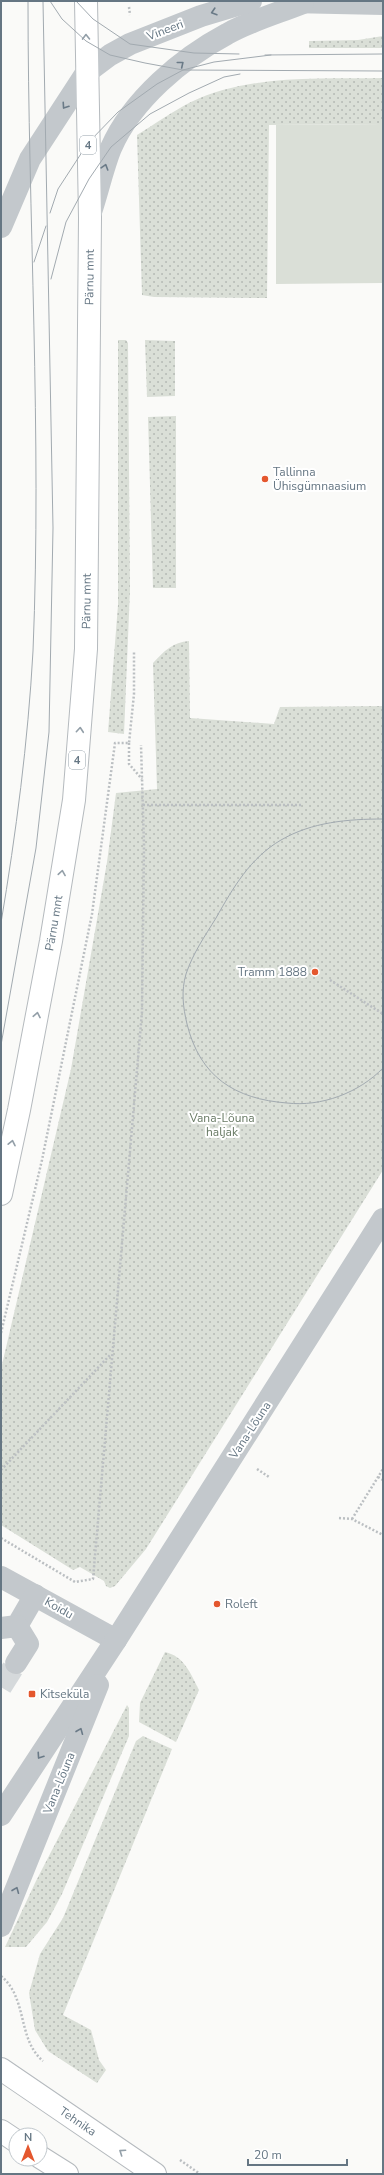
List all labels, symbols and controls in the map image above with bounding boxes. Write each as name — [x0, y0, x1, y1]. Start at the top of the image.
one-way arrow — [211, 7, 218, 16]
street label: Vineeri — [144, 16, 185, 45]
one-way arrow — [82, 34, 90, 40]
one-way arrow — [176, 62, 183, 69]
one-way arrow — [62, 101, 69, 108]
road number: 4 — [80, 136, 96, 154]
one-way arrow — [100, 164, 109, 171]
street label: Pärnu mnt — [81, 248, 98, 305]
place label: Tallinna Ühisgümnaasium — [273, 464, 366, 494]
marker: Tallinna Ühisgümnaasium — [260, 474, 270, 484]
street label: Pärnu mnt — [78, 572, 95, 629]
one-way arrow — [75, 727, 84, 733]
road number: 4 — [69, 751, 85, 769]
one-way arrow — [57, 870, 66, 876]
street label: Pärnu mnt — [41, 893, 66, 952]
place label: Tramm 1888 — [238, 964, 307, 980]
marker: Tramm 1888 — [310, 967, 320, 977]
one-way arrow — [32, 1012, 41, 1018]
park label: Vana-Lõuna haljak — [188, 1110, 255, 1140]
one-way arrow — [8, 1140, 16, 1146]
street label: Vana-Lõuna — [225, 1398, 274, 1463]
street label: Koidu — [42, 1594, 76, 1622]
place label: Roleft — [225, 1596, 258, 1612]
marker: Roleft — [212, 1599, 222, 1609]
place label: Kitseküla — [40, 1686, 89, 1702]
marker: Kitseküla — [27, 1689, 37, 1699]
one-way arrow — [75, 1727, 83, 1734]
street label: Vana-Lõuna — [39, 1750, 79, 1817]
one-way arrow — [37, 1752, 45, 1759]
one-way arrow — [11, 1887, 19, 1894]
street label: Tehnika — [56, 2103, 99, 2140]
north arrow — [8, 2127, 48, 2167]
text: N — [24, 2130, 32, 2145]
scale bar — [248, 2141, 347, 2167]
text: 20 m — [254, 2147, 282, 2163]
one-way arrow — [120, 2150, 127, 2157]

